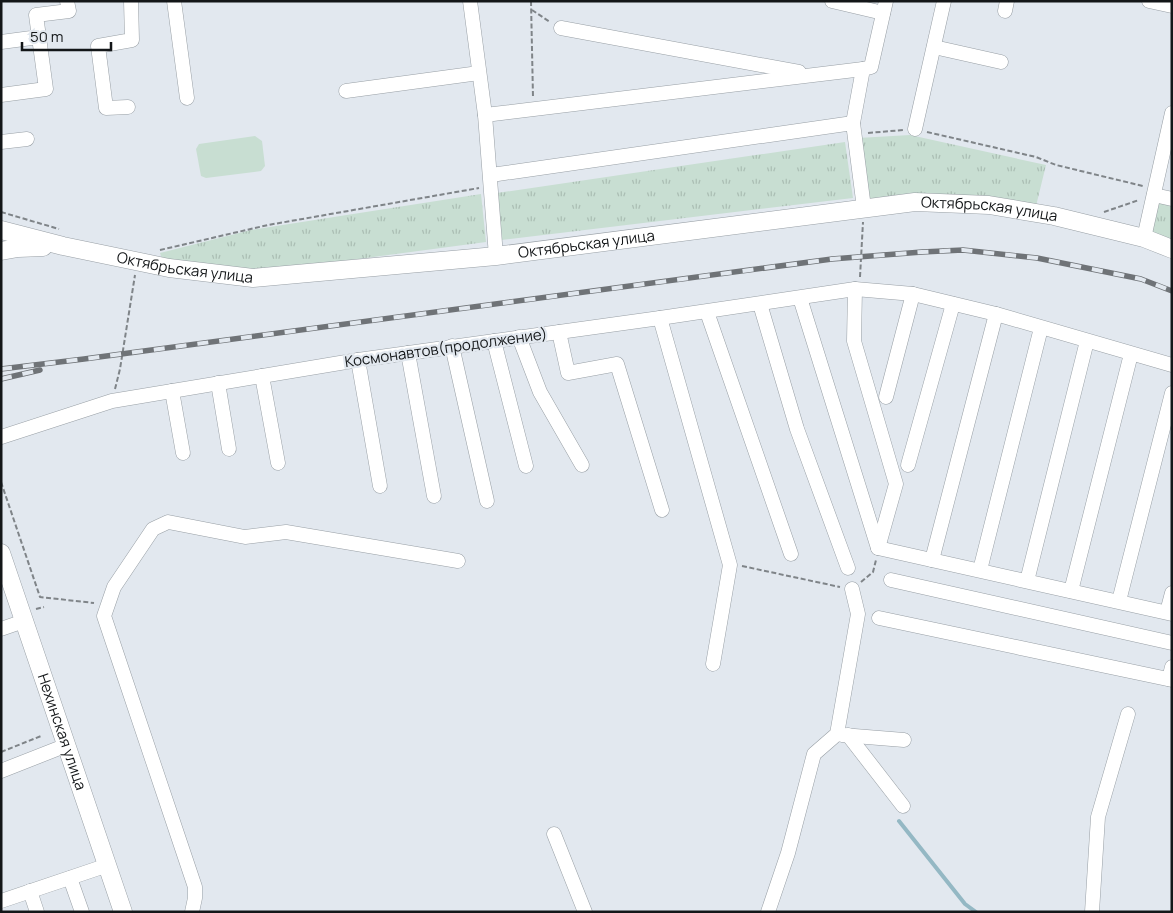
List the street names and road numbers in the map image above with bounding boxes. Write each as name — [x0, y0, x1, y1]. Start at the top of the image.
street label: Октябрьская улица — [921, 191, 1059, 226]
street label: Октябрьская улица — [517, 225, 656, 263]
street label: Октябрьская улица — [115, 246, 254, 288]
street label: Космонавтов(продолжение) — [343, 323, 549, 372]
street label: Нехинская улица — [33, 671, 92, 793]

